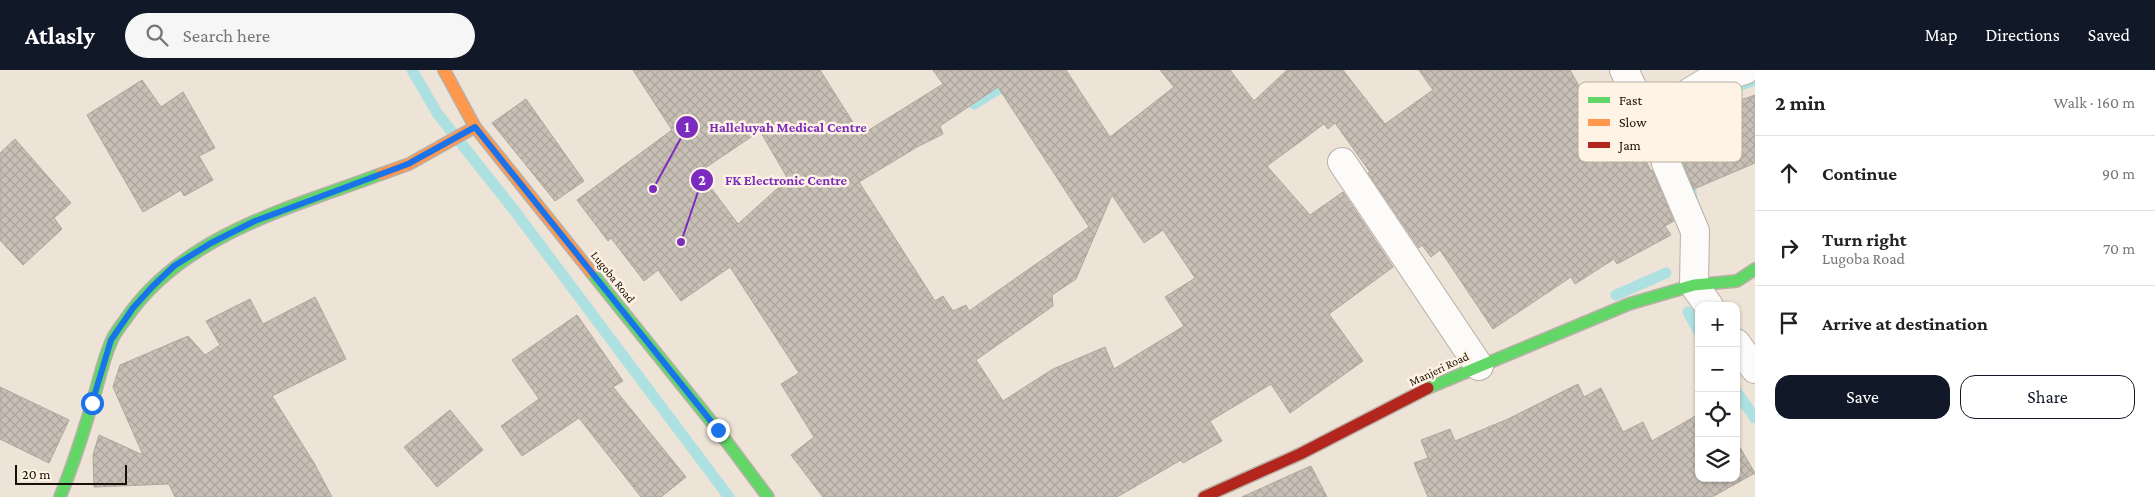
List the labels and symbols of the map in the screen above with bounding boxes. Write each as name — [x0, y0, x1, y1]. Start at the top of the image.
legend — [1578, 82, 1742, 162]
text: Fast — [1619, 92, 1643, 108]
callout: Halleluyah Medical Centre — [675, 112, 877, 141]
text: Slow — [1619, 114, 1647, 130]
text: 1 — [684, 119, 690, 135]
text: Halleluyah Medical Centre — [709, 119, 867, 135]
text: Jam — [1617, 137, 1641, 153]
callout: FK Electronic Centre — [690, 165, 857, 194]
text: 2 — [698, 172, 706, 188]
text: FK Electronic Centre — [725, 172, 848, 188]
street label: Lugoba Road — [588, 248, 638, 306]
street label: Manjeri Road — [1407, 349, 1472, 389]
route start — [81, 392, 104, 415]
route end — [707, 419, 730, 442]
scale bar — [15, 462, 128, 485]

